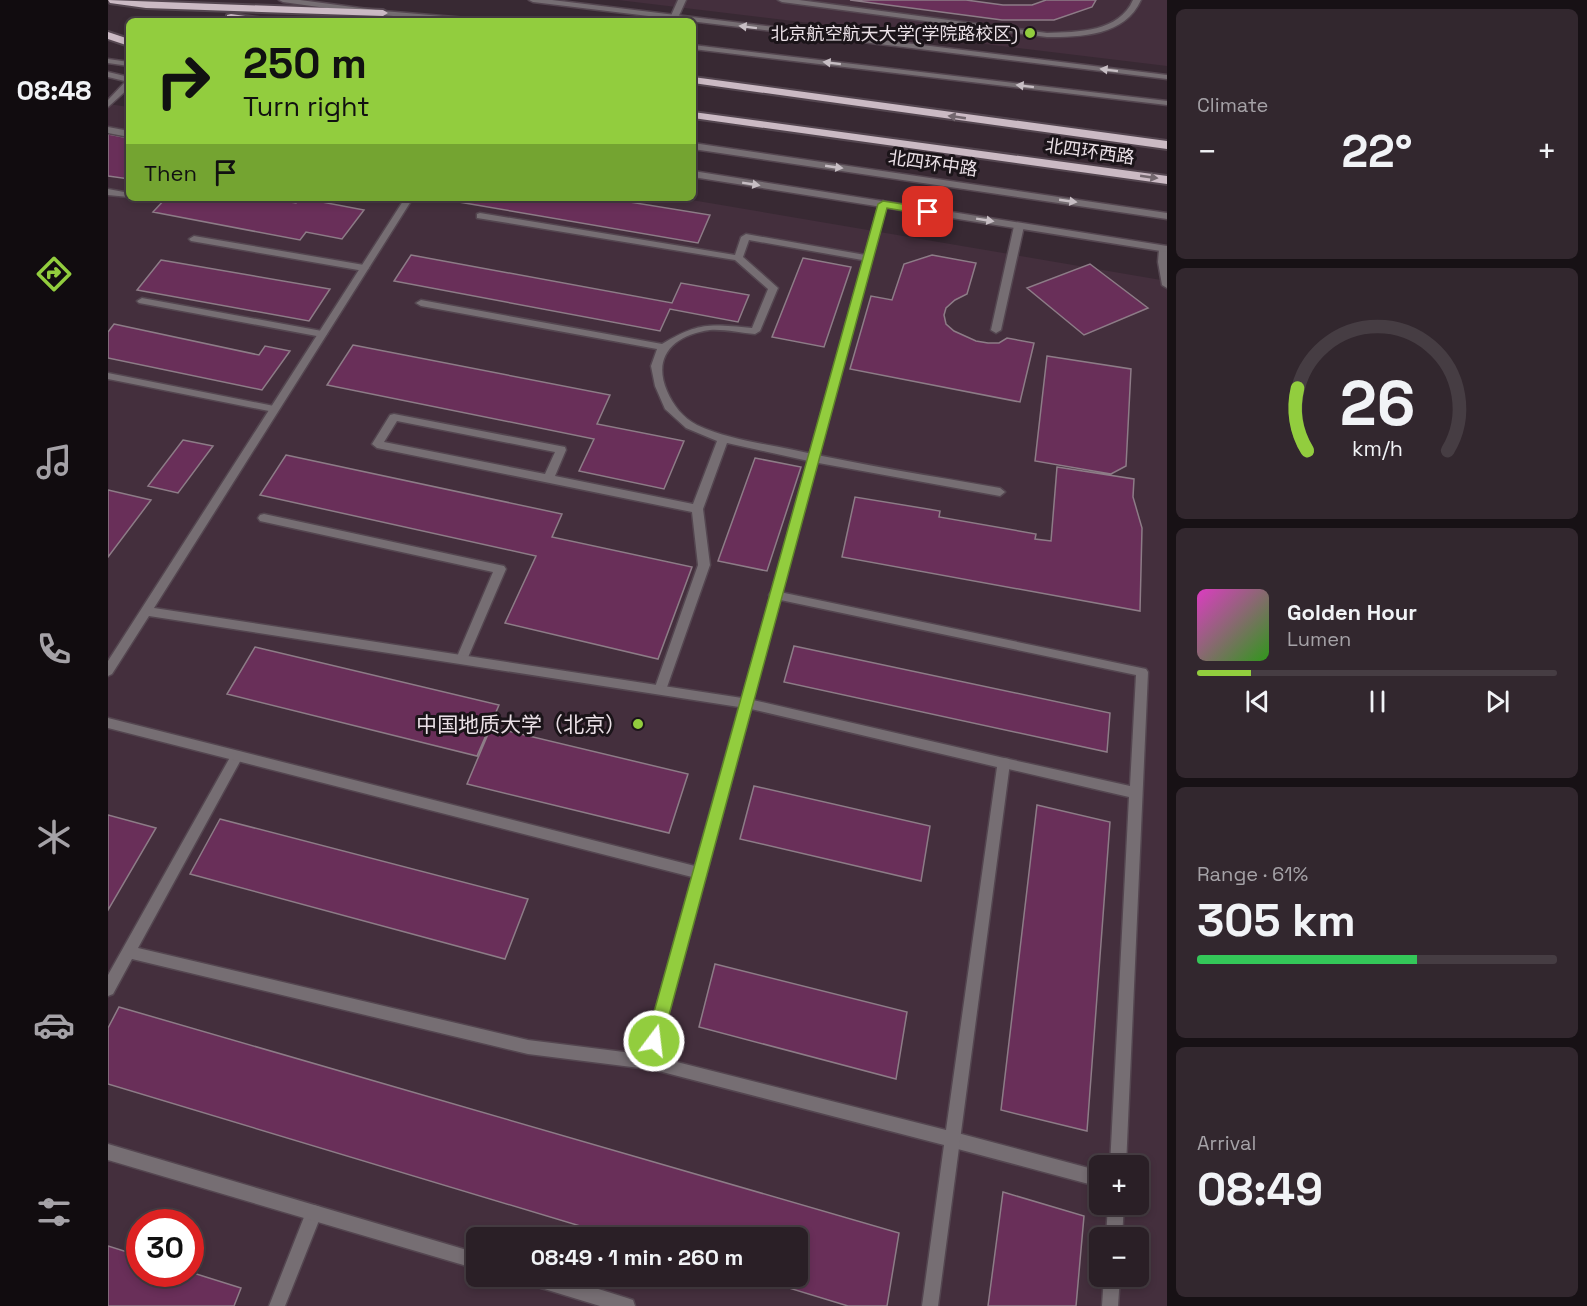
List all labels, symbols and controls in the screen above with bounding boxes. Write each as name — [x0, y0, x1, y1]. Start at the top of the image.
one-way arrow — [739, 22, 758, 31]
place label: 北京航空航天大学(学院路校区) — [770, 22, 1018, 45]
marker: 北京航空航天大学(学院路校区) — [1023, 26, 1037, 40]
text: 250 m — [243, 37, 367, 90]
icon: right — [144, 42, 222, 120]
one-way arrow — [822, 58, 841, 68]
one-way arrow — [1099, 65, 1118, 75]
text: 08:48 — [16, 73, 92, 108]
one-way arrow — [1016, 81, 1035, 91]
text: Turn right — [243, 89, 370, 124]
text: Climate — [1197, 92, 1268, 118]
one-way arrow — [948, 112, 967, 121]
text: 22° — [1341, 123, 1413, 180]
text: − — [1197, 131, 1217, 173]
text: + — [1537, 131, 1557, 173]
street label: 北四环西路 — [1044, 133, 1136, 169]
street label: 北四环中路 — [887, 145, 979, 181]
icon: arrive — [209, 156, 242, 189]
text: Then — [144, 159, 197, 187]
one-way arrow — [825, 162, 844, 171]
one-way arrow — [1140, 173, 1159, 182]
one-way arrow — [741, 179, 760, 188]
pin — [902, 186, 953, 237]
icon: arrive — [911, 195, 944, 228]
one-way arrow — [1059, 197, 1078, 206]
one-way arrow — [976, 216, 995, 225]
icon: directions — [33, 253, 75, 295]
text: 26 — [1339, 364, 1415, 443]
text: km/h — [1351, 435, 1403, 462]
icon: music — [33, 441, 75, 483]
text: Golden Hour — [1287, 598, 1417, 626]
text: Lumen — [1287, 626, 1351, 652]
icon: phone — [33, 628, 75, 670]
icon: previous — [1241, 685, 1274, 718]
icon: pause — [1361, 685, 1394, 718]
icon: next — [1481, 685, 1514, 718]
place label: 中国地质大学（北京） — [416, 711, 626, 738]
marker: 中国地质大学（北京） — [631, 717, 645, 731]
icon: climate — [33, 816, 75, 858]
text: Range · 61% — [1197, 861, 1308, 887]
text: 305 km — [1197, 892, 1356, 949]
icon: car — [33, 1004, 75, 1046]
position arrow — [622, 1009, 686, 1073]
text: Arrival — [1197, 1130, 1256, 1156]
map controls — [1089, 1155, 1149, 1287]
button: + — [1089, 1155, 1149, 1215]
text: 08:49 — [1197, 1161, 1323, 1218]
icon: filters — [33, 1191, 75, 1233]
speed limit sign: 30 — [126, 1209, 204, 1287]
button: − — [1089, 1227, 1149, 1287]
text: 08:49 · 1 min · 260 m — [531, 1243, 743, 1271]

